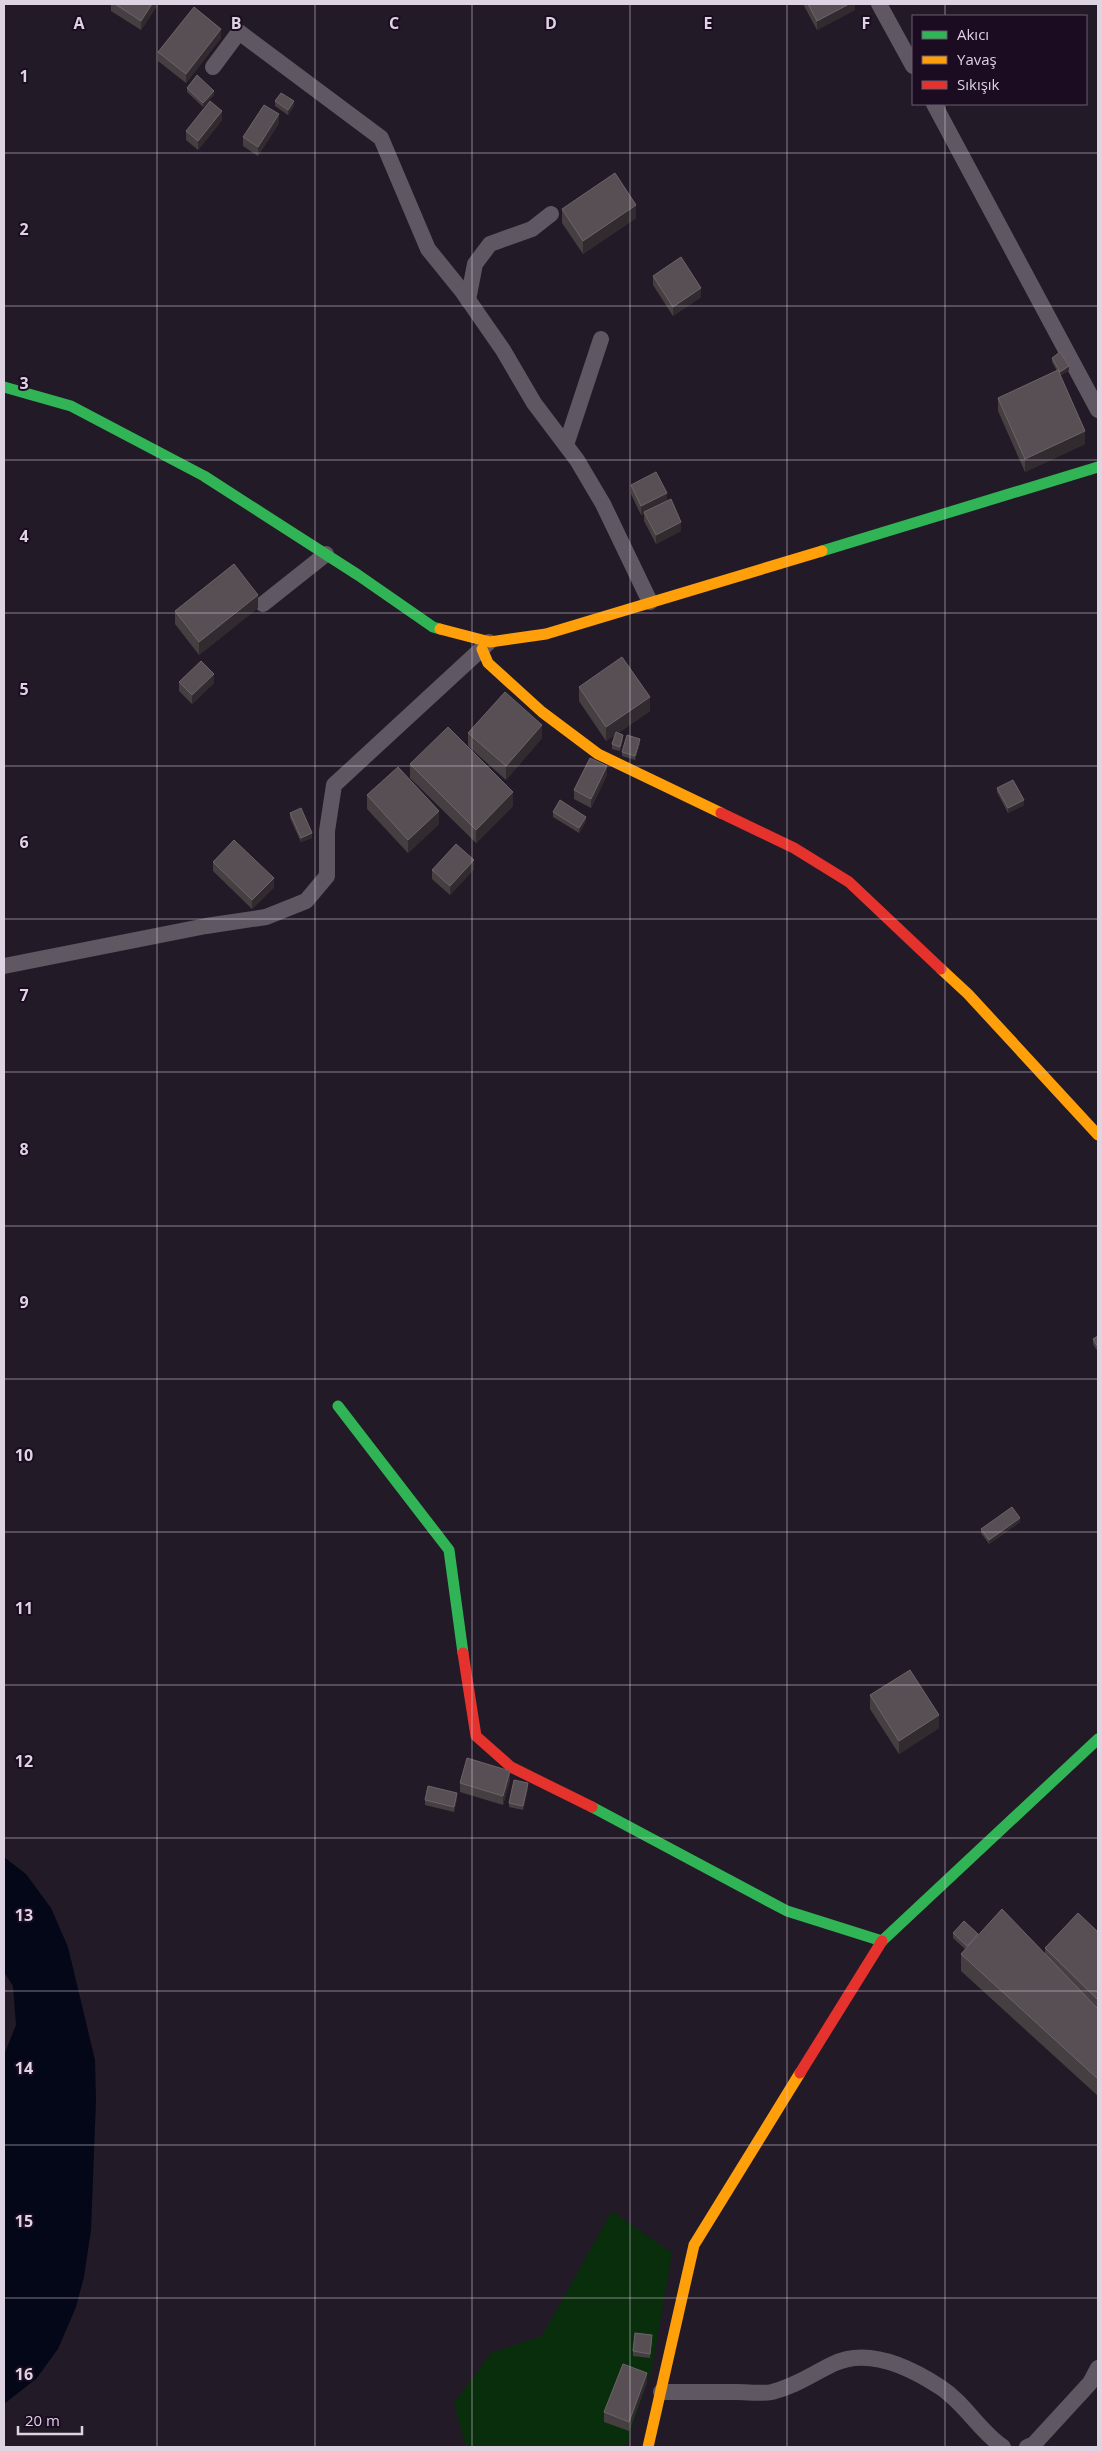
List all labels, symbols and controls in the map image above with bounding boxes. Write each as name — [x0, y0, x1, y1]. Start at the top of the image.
text: A — [73, 12, 85, 34]
text: B — [231, 12, 241, 34]
text: C — [389, 12, 399, 34]
text: D — [545, 12, 557, 34]
text: E — [704, 12, 713, 34]
text: F — [862, 12, 870, 34]
legend — [912, 15, 1087, 105]
text: Akıcı — [957, 24, 989, 44]
text: Yavaş — [957, 49, 997, 69]
text: 1 — [19, 65, 29, 87]
text: Sıkışık — [957, 74, 1000, 94]
text: 2 — [19, 218, 29, 240]
text: 3 — [19, 372, 29, 394]
text: 4 — [19, 525, 29, 547]
text: 5 — [19, 678, 29, 700]
text: 6 — [19, 831, 29, 853]
text: 7 — [19, 984, 29, 1006]
text: 8 — [19, 1138, 29, 1160]
text: 9 — [19, 1291, 29, 1313]
text: 10 — [15, 1444, 33, 1466]
text: 11 — [15, 1597, 33, 1619]
text: 12 — [15, 1750, 33, 1772]
text: 13 — [15, 1904, 33, 1926]
text: 14 — [15, 2057, 33, 2079]
text: 15 — [15, 2210, 33, 2232]
text: 16 — [15, 2363, 33, 2385]
scale bar — [18, 2404, 81, 2436]
text: 20 m — [25, 2410, 60, 2430]

